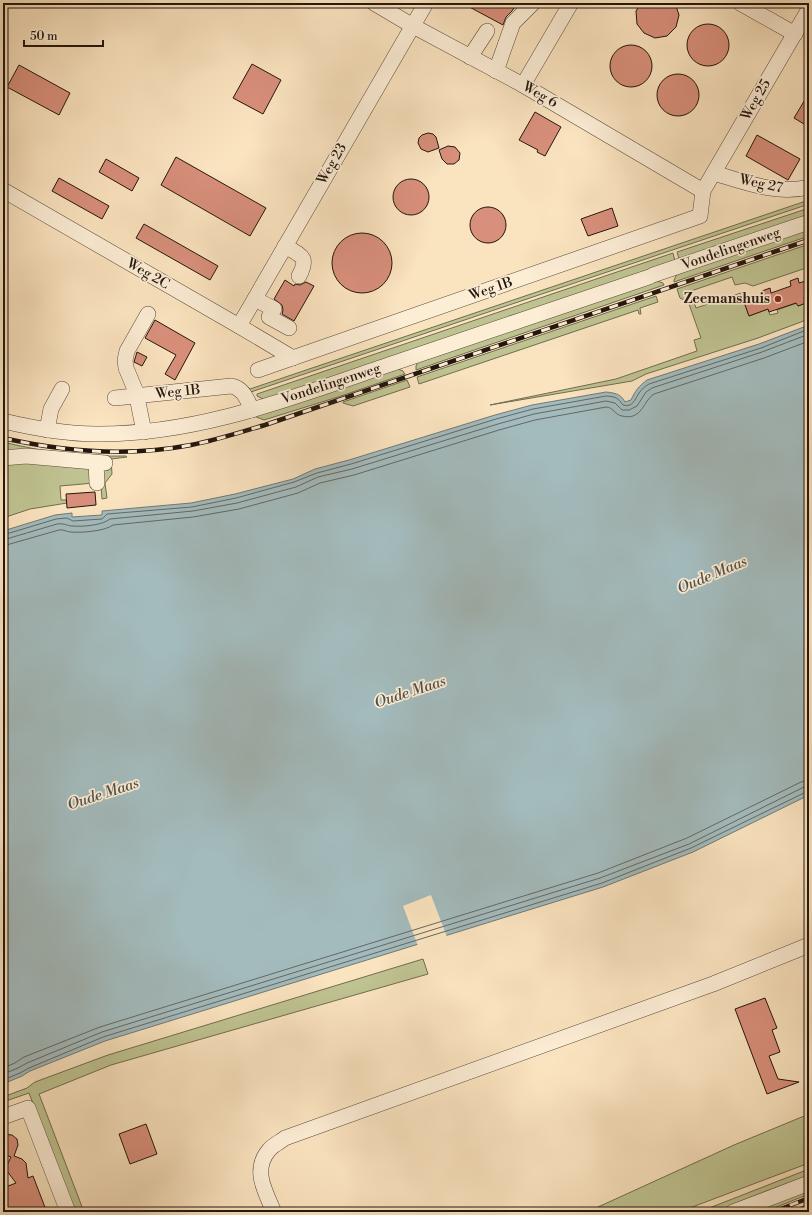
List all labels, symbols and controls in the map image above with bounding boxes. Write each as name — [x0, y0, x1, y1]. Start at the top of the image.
scale bar — [24, 22, 103, 48]
text: 50 m — [30, 29, 58, 44]
street label: Weg 25 — [737, 76, 775, 125]
street label: Weg 6 — [518, 77, 561, 112]
street label: Weg 23 — [313, 140, 351, 189]
street label: Weg 27 — [737, 170, 784, 197]
street label: Vondelingenweg — [678, 223, 784, 275]
street label: Weg 2C — [122, 254, 173, 293]
street label: Weg 1B — [466, 273, 515, 305]
place label: Zeemanshuis — [684, 290, 770, 308]
marker: Zeemanshuis — [773, 294, 783, 304]
street label: Vondelingenweg — [278, 359, 384, 409]
street label: Weg 1B — [154, 381, 201, 403]
water label: Oude Maas — [674, 552, 750, 598]
water label: Oude Maas — [372, 671, 448, 712]
water label: Oude Maas — [65, 773, 141, 814]

